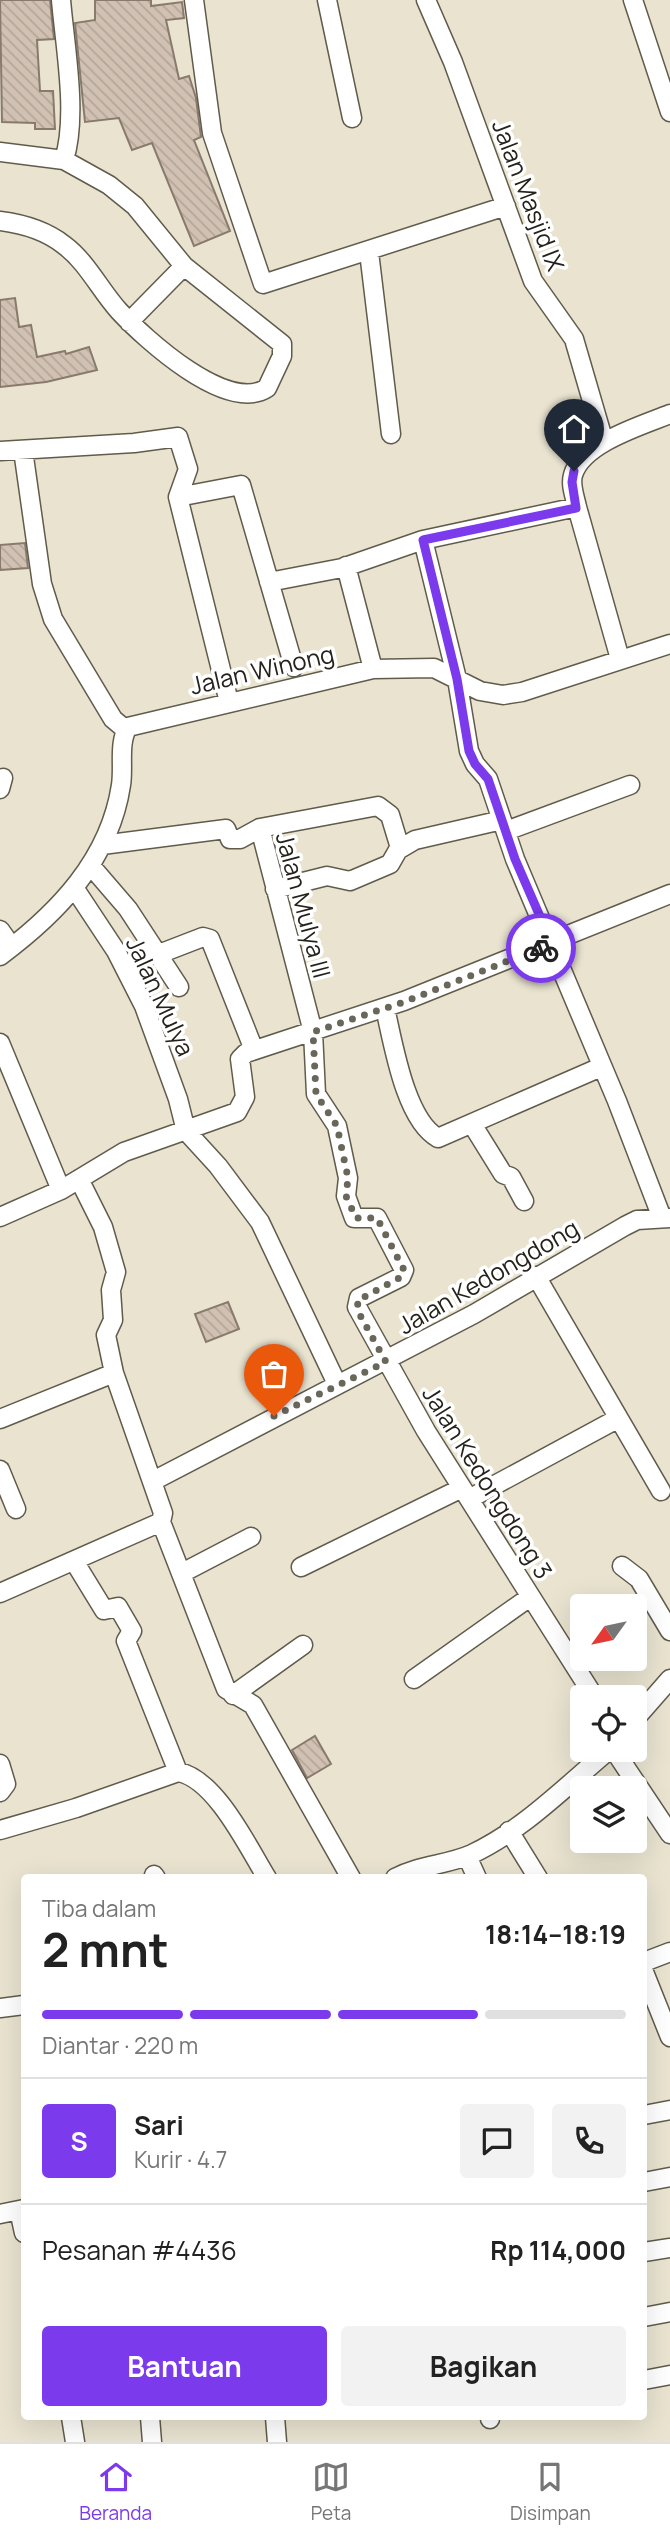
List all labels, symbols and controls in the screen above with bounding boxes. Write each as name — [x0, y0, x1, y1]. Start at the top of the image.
street label: Jalan Masjid IX — [485, 115, 573, 276]
pin — [544, 399, 604, 471]
icon: home — [555, 410, 593, 448]
street label: Jalan Winong — [187, 636, 337, 702]
street label: Jalan Mulya III — [269, 828, 339, 982]
courier — [506, 913, 576, 983]
icon: bike — [522, 929, 560, 967]
street label: Jalan Mulya — [119, 931, 203, 1061]
street label: Jalan Kedongdong — [392, 1211, 584, 1341]
pin — [244, 1344, 304, 1416]
icon: bag — [255, 1355, 293, 1393]
street label: Jalan Kedongdong 3 — [415, 1379, 561, 1585]
north arrow — [570, 1594, 648, 1671]
map controls — [570, 1594, 647, 1853]
button: locate — [570, 1685, 647, 1762]
button: layers — [570, 1776, 647, 1853]
text: Tiba dalam — [42, 1892, 156, 1924]
text: 18:14–18:19 — [485, 1916, 626, 1952]
text: 2 mnt — [42, 1918, 169, 1981]
text: Diantar · 220 m — [42, 2029, 198, 2061]
button: chat — [460, 2104, 534, 2178]
button: phone — [552, 2104, 626, 2178]
text: Sari — [134, 2107, 184, 2143]
text: S — [70, 2123, 88, 2159]
text: Kurir · 4.7 — [134, 2143, 227, 2175]
text: Pesanan #4436 — [42, 2232, 237, 2268]
text: Rp 114,000 — [490, 2232, 626, 2268]
button: Bantuan — [42, 2326, 327, 2406]
button: Bagikan — [341, 2326, 626, 2406]
tab: Beranda — [79, 2458, 152, 2526]
tab: Peta — [311, 2458, 351, 2526]
tab: Disimpan — [510, 2458, 591, 2526]

